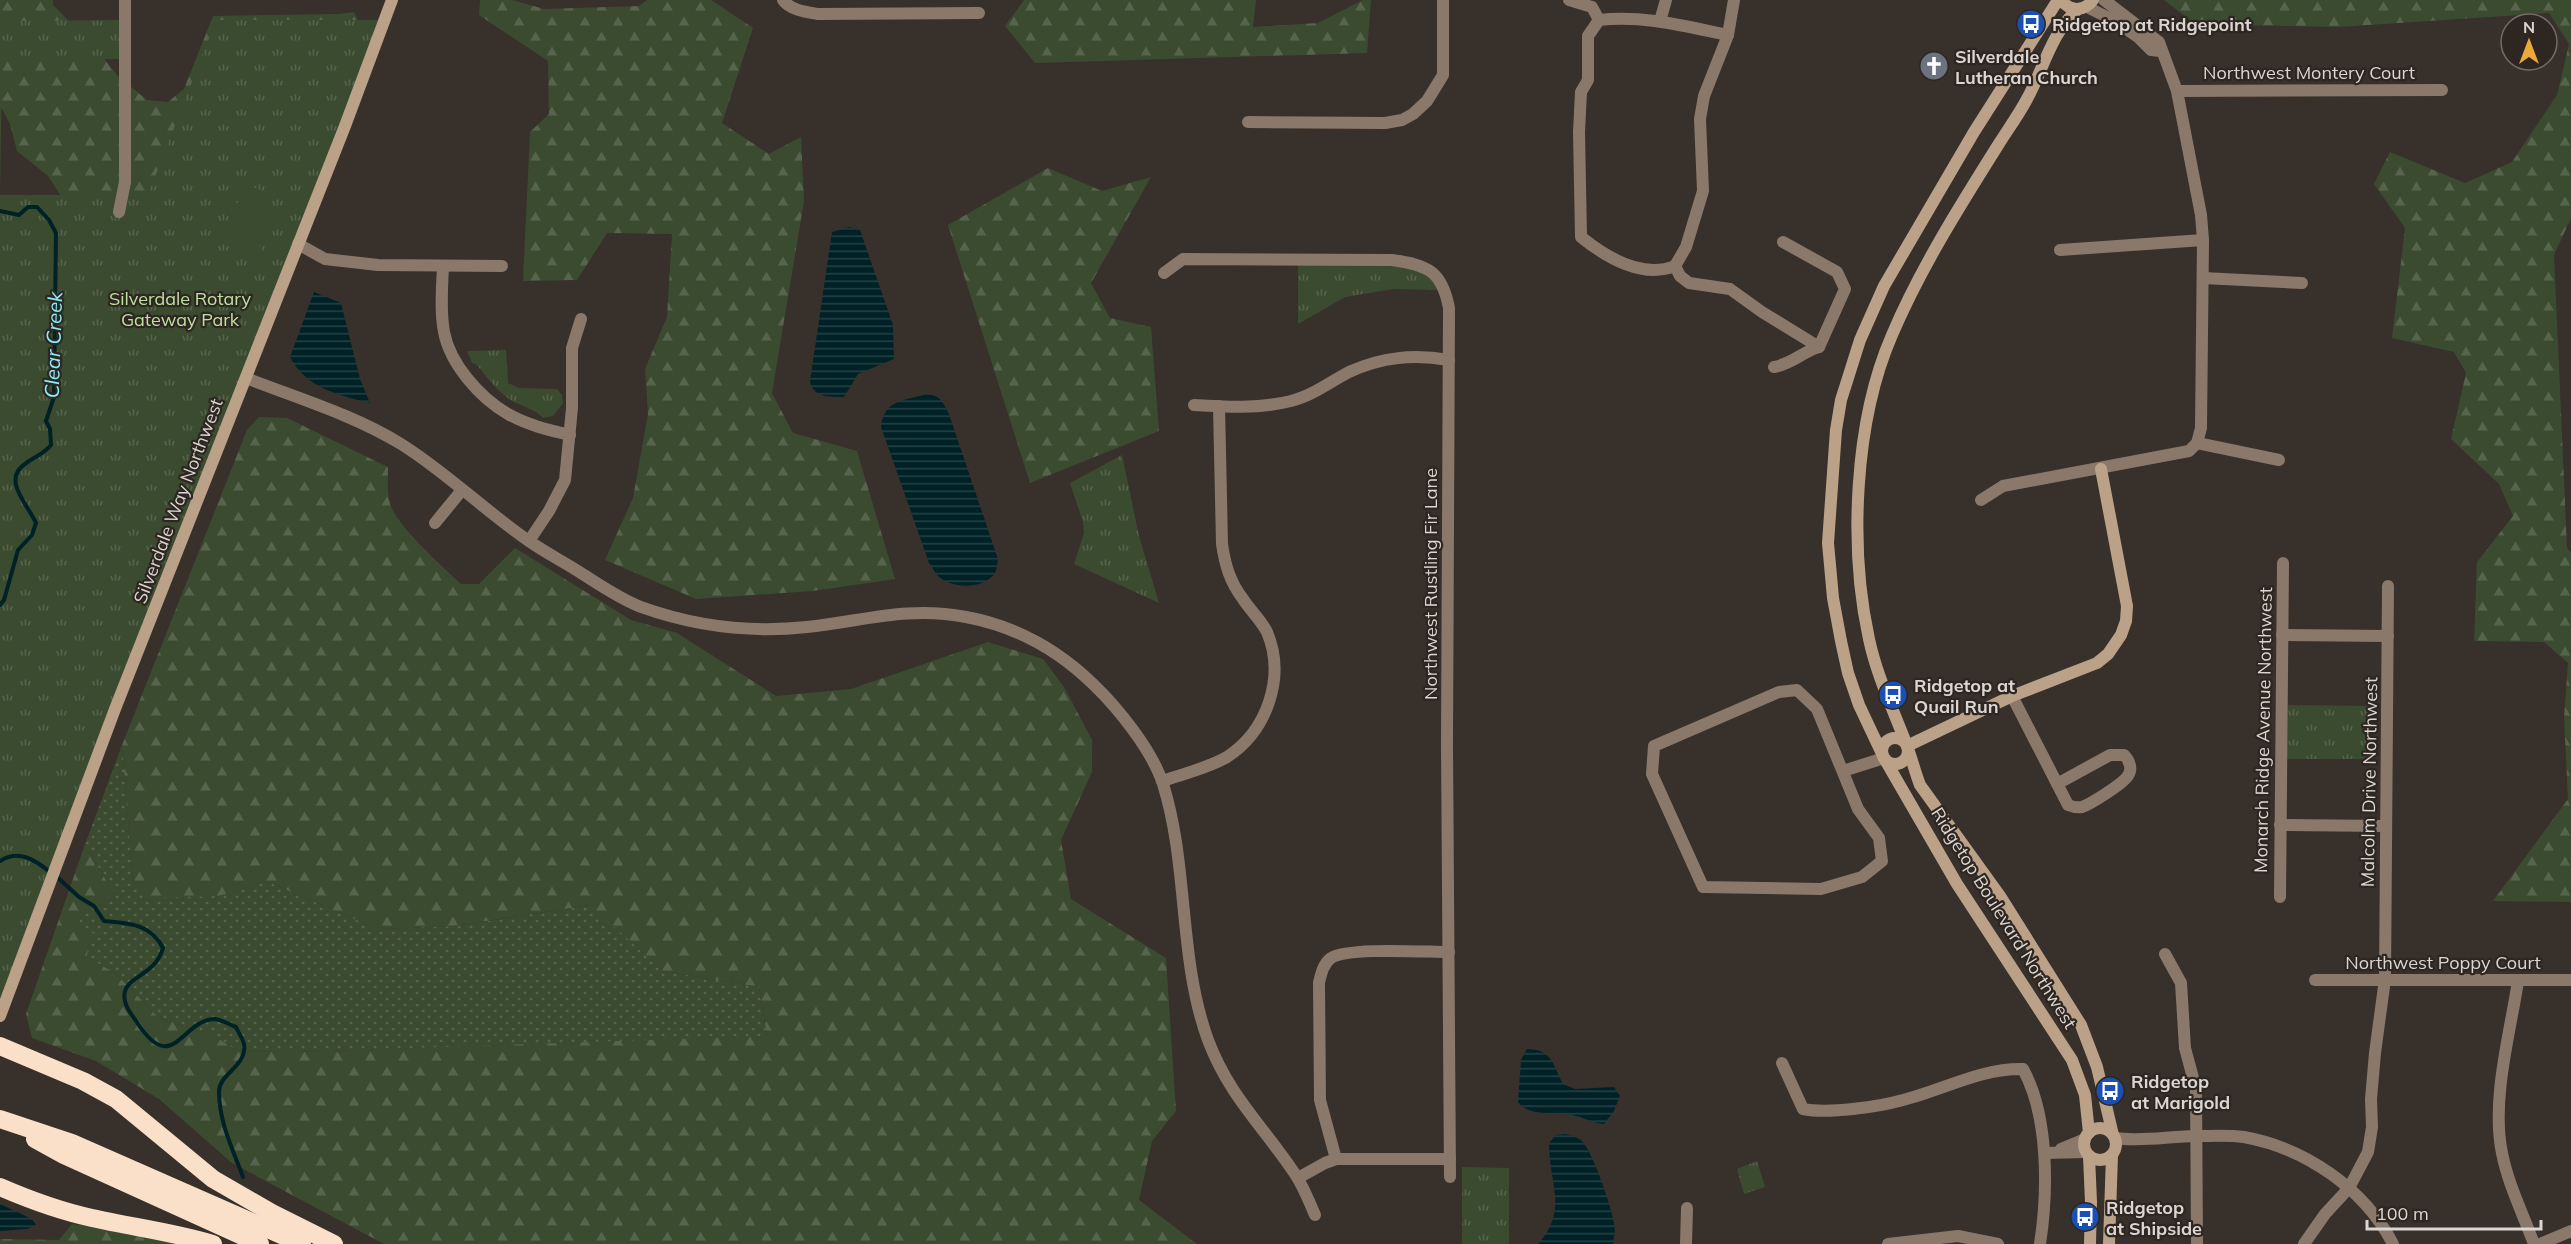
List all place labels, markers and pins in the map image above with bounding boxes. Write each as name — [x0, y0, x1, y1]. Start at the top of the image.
bus stop icon: Ridgetop at Ridgepoint — [2015, 8, 2047, 40]
place label: Ridgetop at Ridgepoint — [2052, 13, 2252, 36]
place label: Silverdale Lutheran Church — [1955, 45, 2098, 89]
church icon: Silverdale Lutheran Church — [1918, 50, 1950, 82]
place label: Ridgetop at Quail Run — [1914, 674, 2015, 718]
bus stop icon: Ridgetop at Quail Run — [1877, 679, 1909, 711]
place label: Ridgetop at Marigold — [2131, 1070, 2230, 1114]
bus stop icon: Ridgetop at Marigold — [2094, 1075, 2126, 1107]
place label: Ridgetop at Shipside — [2106, 1196, 2202, 1240]
bus stop icon: Ridgetop at Shipside — [2069, 1201, 2101, 1233]

